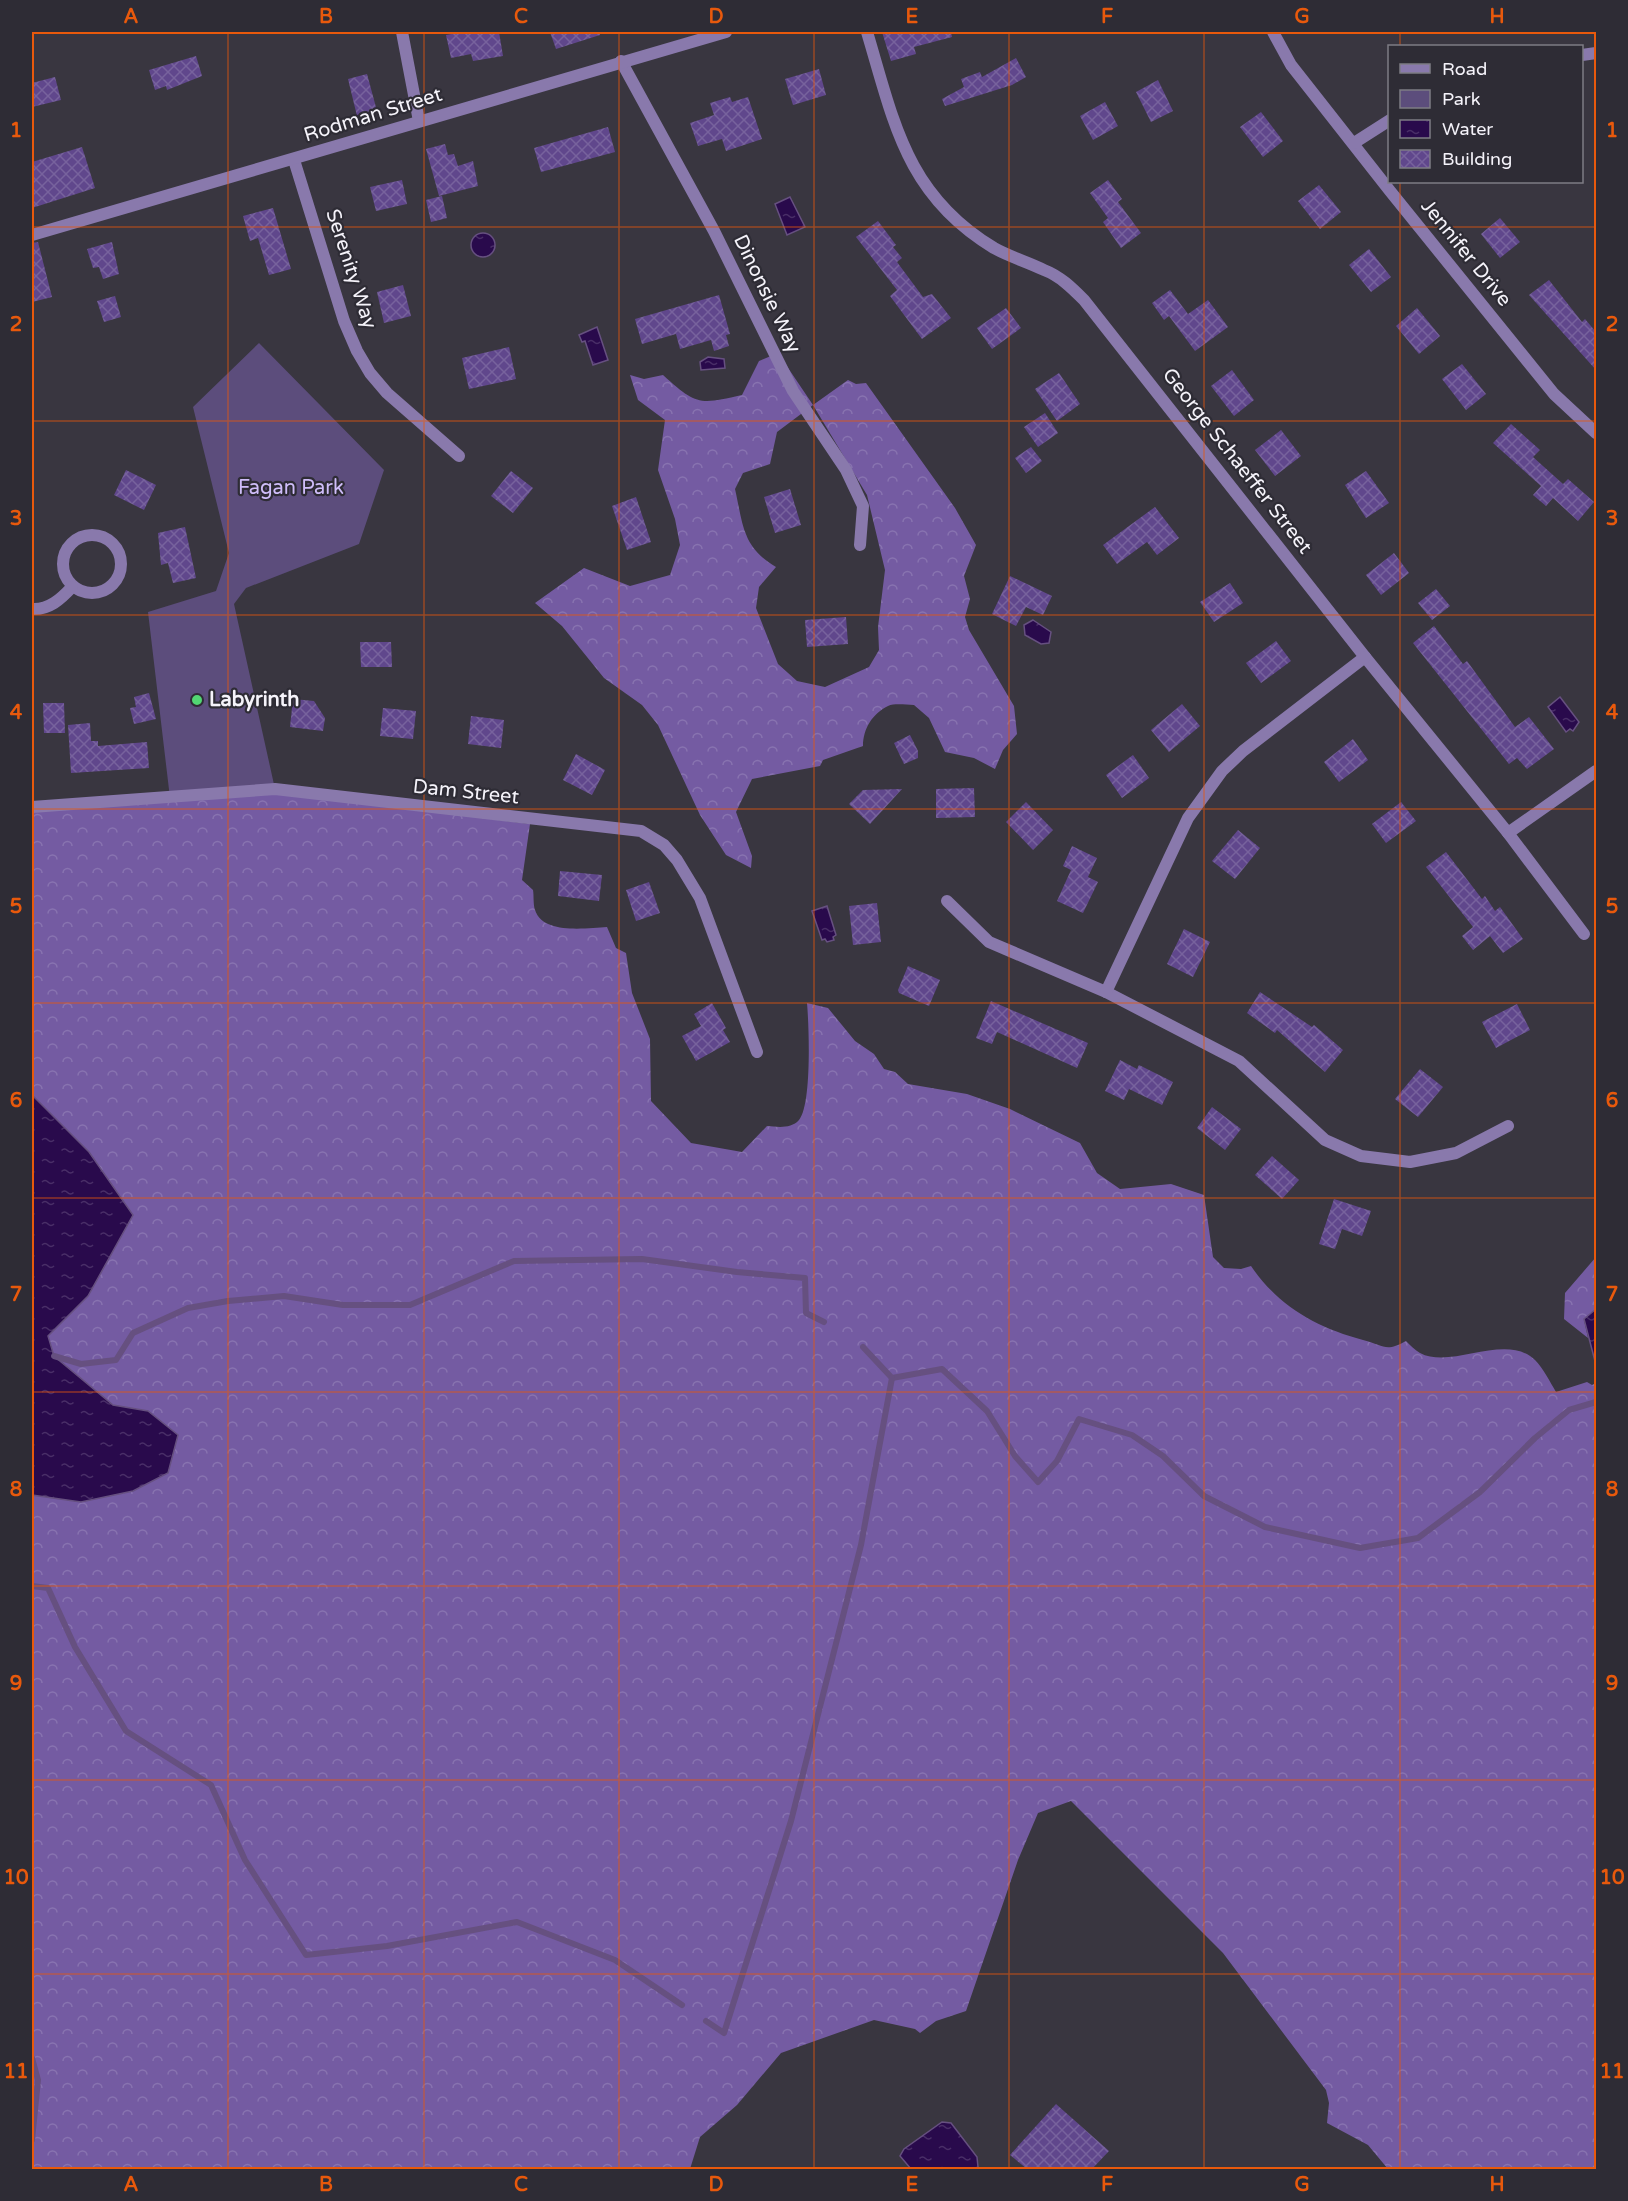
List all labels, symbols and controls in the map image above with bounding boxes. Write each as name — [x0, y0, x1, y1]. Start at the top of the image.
text: A — [124, 5, 139, 29]
text: B — [319, 5, 333, 29]
text: C — [514, 5, 528, 29]
text: D — [708, 5, 724, 29]
text: E — [906, 5, 919, 29]
text: F — [1101, 5, 1113, 29]
text: G — [1294, 5, 1310, 29]
text: H — [1489, 5, 1505, 29]
legend — [1388, 45, 1583, 183]
text: Road — [1442, 58, 1487, 80]
street label: Rodman Street — [301, 82, 445, 147]
text: Park — [1442, 88, 1481, 110]
text: Water — [1442, 118, 1493, 140]
text: 1 — [10, 119, 22, 143]
text: 1 — [1606, 119, 1618, 143]
text: Building — [1442, 148, 1512, 170]
street label: Jennifer Drive — [1416, 195, 1516, 311]
street label: Serenity Way — [320, 206, 382, 332]
street label: Dinonsie Way — [728, 231, 806, 357]
text: 2 — [10, 313, 22, 337]
text: 2 — [1606, 313, 1618, 337]
street label: George Schaeffer Street — [1157, 363, 1317, 559]
park label: Fagan Park — [238, 476, 344, 500]
text: 3 — [10, 507, 22, 531]
text: 3 — [1606, 507, 1618, 531]
place label: Labyrinth — [209, 688, 299, 712]
marker: Labyrinth — [190, 693, 204, 707]
text: 4 — [10, 701, 23, 725]
text: 4 — [1606, 701, 1619, 725]
street label: Dam Street — [412, 774, 521, 810]
text: 5 — [10, 895, 22, 919]
text: 5 — [1606, 895, 1618, 919]
text: 6 — [10, 1089, 22, 1113]
text: 6 — [1606, 1089, 1618, 1113]
text: 7 — [10, 1283, 22, 1307]
text: 7 — [1606, 1283, 1618, 1307]
text: 8 — [10, 1478, 22, 1502]
text: 8 — [1606, 1478, 1618, 1502]
text: 9 — [10, 1672, 22, 1696]
text: 9 — [1606, 1672, 1618, 1696]
text: 10 — [3, 1866, 29, 1890]
text: 10 — [1599, 1866, 1625, 1890]
text: 11 — [3, 2060, 29, 2084]
text: 11 — [1599, 2060, 1625, 2084]
text: A — [124, 2173, 139, 2197]
text: B — [319, 2173, 333, 2197]
text: C — [514, 2173, 528, 2197]
text: D — [708, 2173, 724, 2197]
text: E — [906, 2173, 919, 2197]
text: F — [1101, 2173, 1113, 2197]
text: G — [1294, 2173, 1310, 2197]
text: H — [1489, 2173, 1505, 2197]

